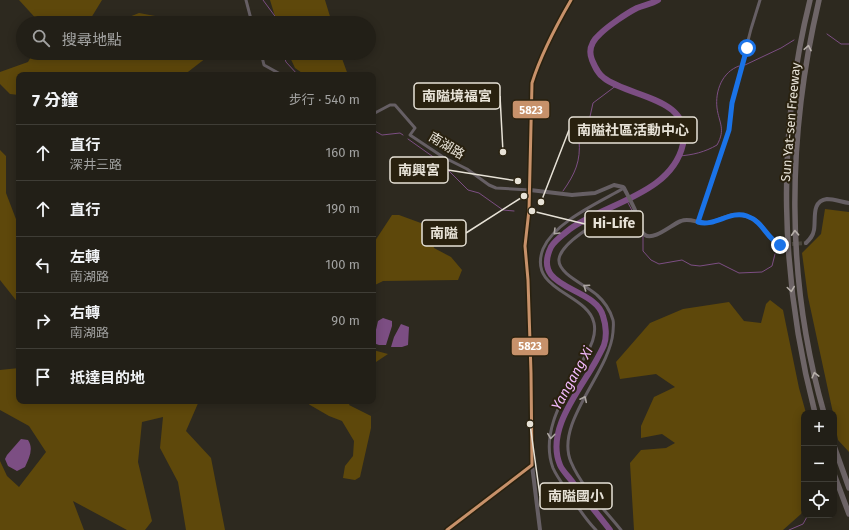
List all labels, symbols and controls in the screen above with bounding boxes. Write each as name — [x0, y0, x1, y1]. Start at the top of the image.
search box — [16, 16, 376, 60]
icon: search — [30, 27, 52, 49]
text: 搜尋地點 — [62, 31, 122, 49]
route start — [738, 39, 756, 57]
one-way arrow — [804, 45, 812, 51]
street label: Sun Yat-sen Freeway — [778, 61, 803, 182]
callout: 南隘境福宮 — [414, 83, 500, 109]
text: 南隘境福宮 — [422, 88, 492, 105]
text: 7 分鐘 — [32, 90, 78, 111]
text: 步行 · 540 m — [289, 92, 360, 107]
line badge: 5823 — [512, 100, 550, 119]
text: 5823 — [519, 104, 543, 117]
callout: 南隘社區活動中心 — [569, 117, 697, 143]
text: 南隘社區活動中心 — [577, 122, 689, 139]
street label: 南湖路 — [426, 129, 467, 162]
text: 直行 — [70, 136, 100, 154]
icon: ahead — [32, 142, 54, 164]
text: 160 m — [326, 145, 360, 160]
text: 深井三路 — [70, 157, 122, 172]
callout: 南興宮 — [390, 157, 448, 183]
text: 南興宮 — [398, 162, 440, 179]
icon: ahead — [32, 198, 54, 220]
text: 直行 — [70, 201, 100, 219]
text: 190 m — [326, 201, 360, 216]
callout: Hi-Life — [585, 211, 643, 237]
text: Hi-Life — [593, 215, 636, 232]
callout: 南隘 — [422, 220, 466, 246]
text: 南隘 — [430, 225, 458, 242]
one-way arrow — [553, 227, 561, 235]
one-way arrow — [791, 230, 800, 236]
route end — [771, 236, 789, 254]
text: 左轉 — [70, 248, 100, 266]
icon: left — [32, 254, 54, 276]
text: 100 m — [325, 257, 360, 272]
text: 南湖路 — [70, 269, 109, 284]
one-way arrow — [583, 284, 590, 292]
one-way arrow — [787, 286, 796, 292]
text: 右轉 — [70, 304, 100, 322]
icon: right — [32, 310, 54, 332]
text: 90 m — [331, 313, 360, 328]
text: 南湖路 — [70, 325, 109, 340]
line badge: 5823 — [511, 337, 549, 356]
text: 5823 — [518, 340, 542, 353]
water label: Yangang Xi — [548, 343, 597, 413]
icon: arrive — [32, 366, 54, 388]
text: 抵達目的地 — [70, 369, 145, 387]
one-way arrow — [811, 372, 819, 378]
one-way arrow — [579, 396, 587, 403]
map controls — [801, 410, 837, 518]
button: + — [801, 410, 837, 446]
one-way arrow — [546, 433, 555, 439]
button: − — [801, 446, 837, 482]
button: locate — [801, 482, 837, 518]
callout: 南隘國小 — [540, 483, 612, 509]
text: 南隘國小 — [548, 488, 604, 505]

